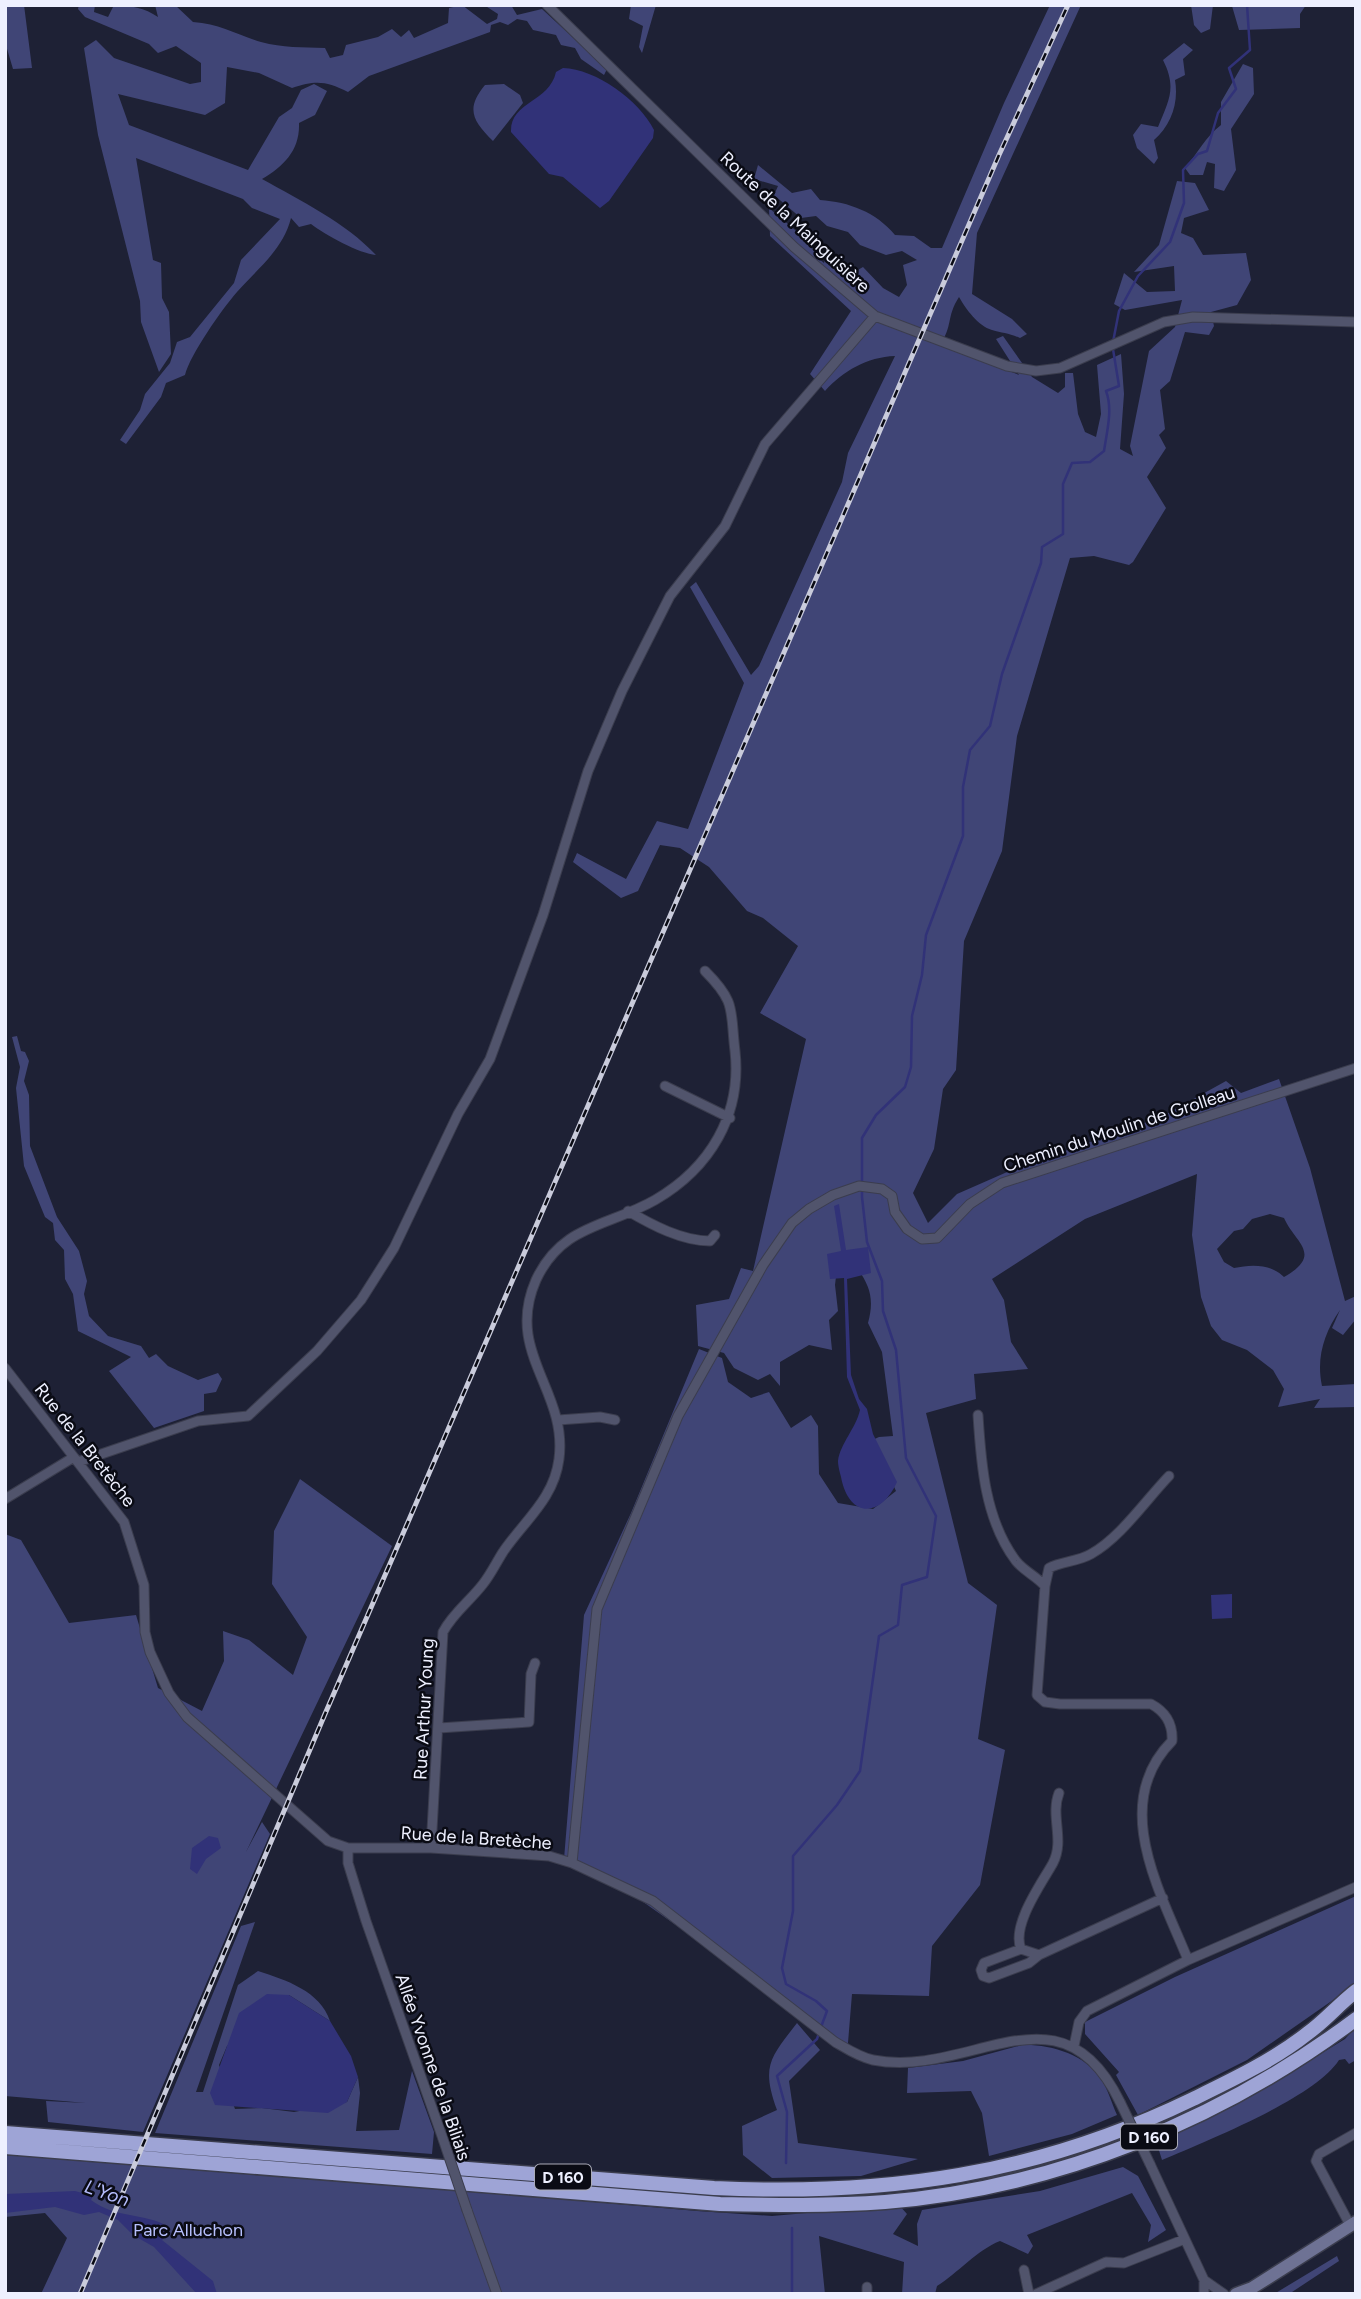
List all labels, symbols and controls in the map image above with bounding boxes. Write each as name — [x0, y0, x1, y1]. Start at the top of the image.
street label: Route de la Mainguisière — [715, 147, 875, 297]
street label: Chemin du Moulin de Grolleau — [1000, 1081, 1238, 1177]
street label: Rue de la Bretèche — [30, 1379, 140, 1511]
street label: Rue Arthur Young — [409, 1637, 439, 1781]
street label: Rue de la Bretèche — [400, 1822, 552, 1854]
street label: Allée Yvonne de la Biliais — [391, 1971, 475, 2163]
road number: D 160 — [1121, 2124, 1177, 2150]
road number: D 160 — [535, 2164, 591, 2190]
water label: L'Yon — [82, 2175, 133, 2211]
park label: Parc Alluchon — [133, 2219, 243, 2241]

